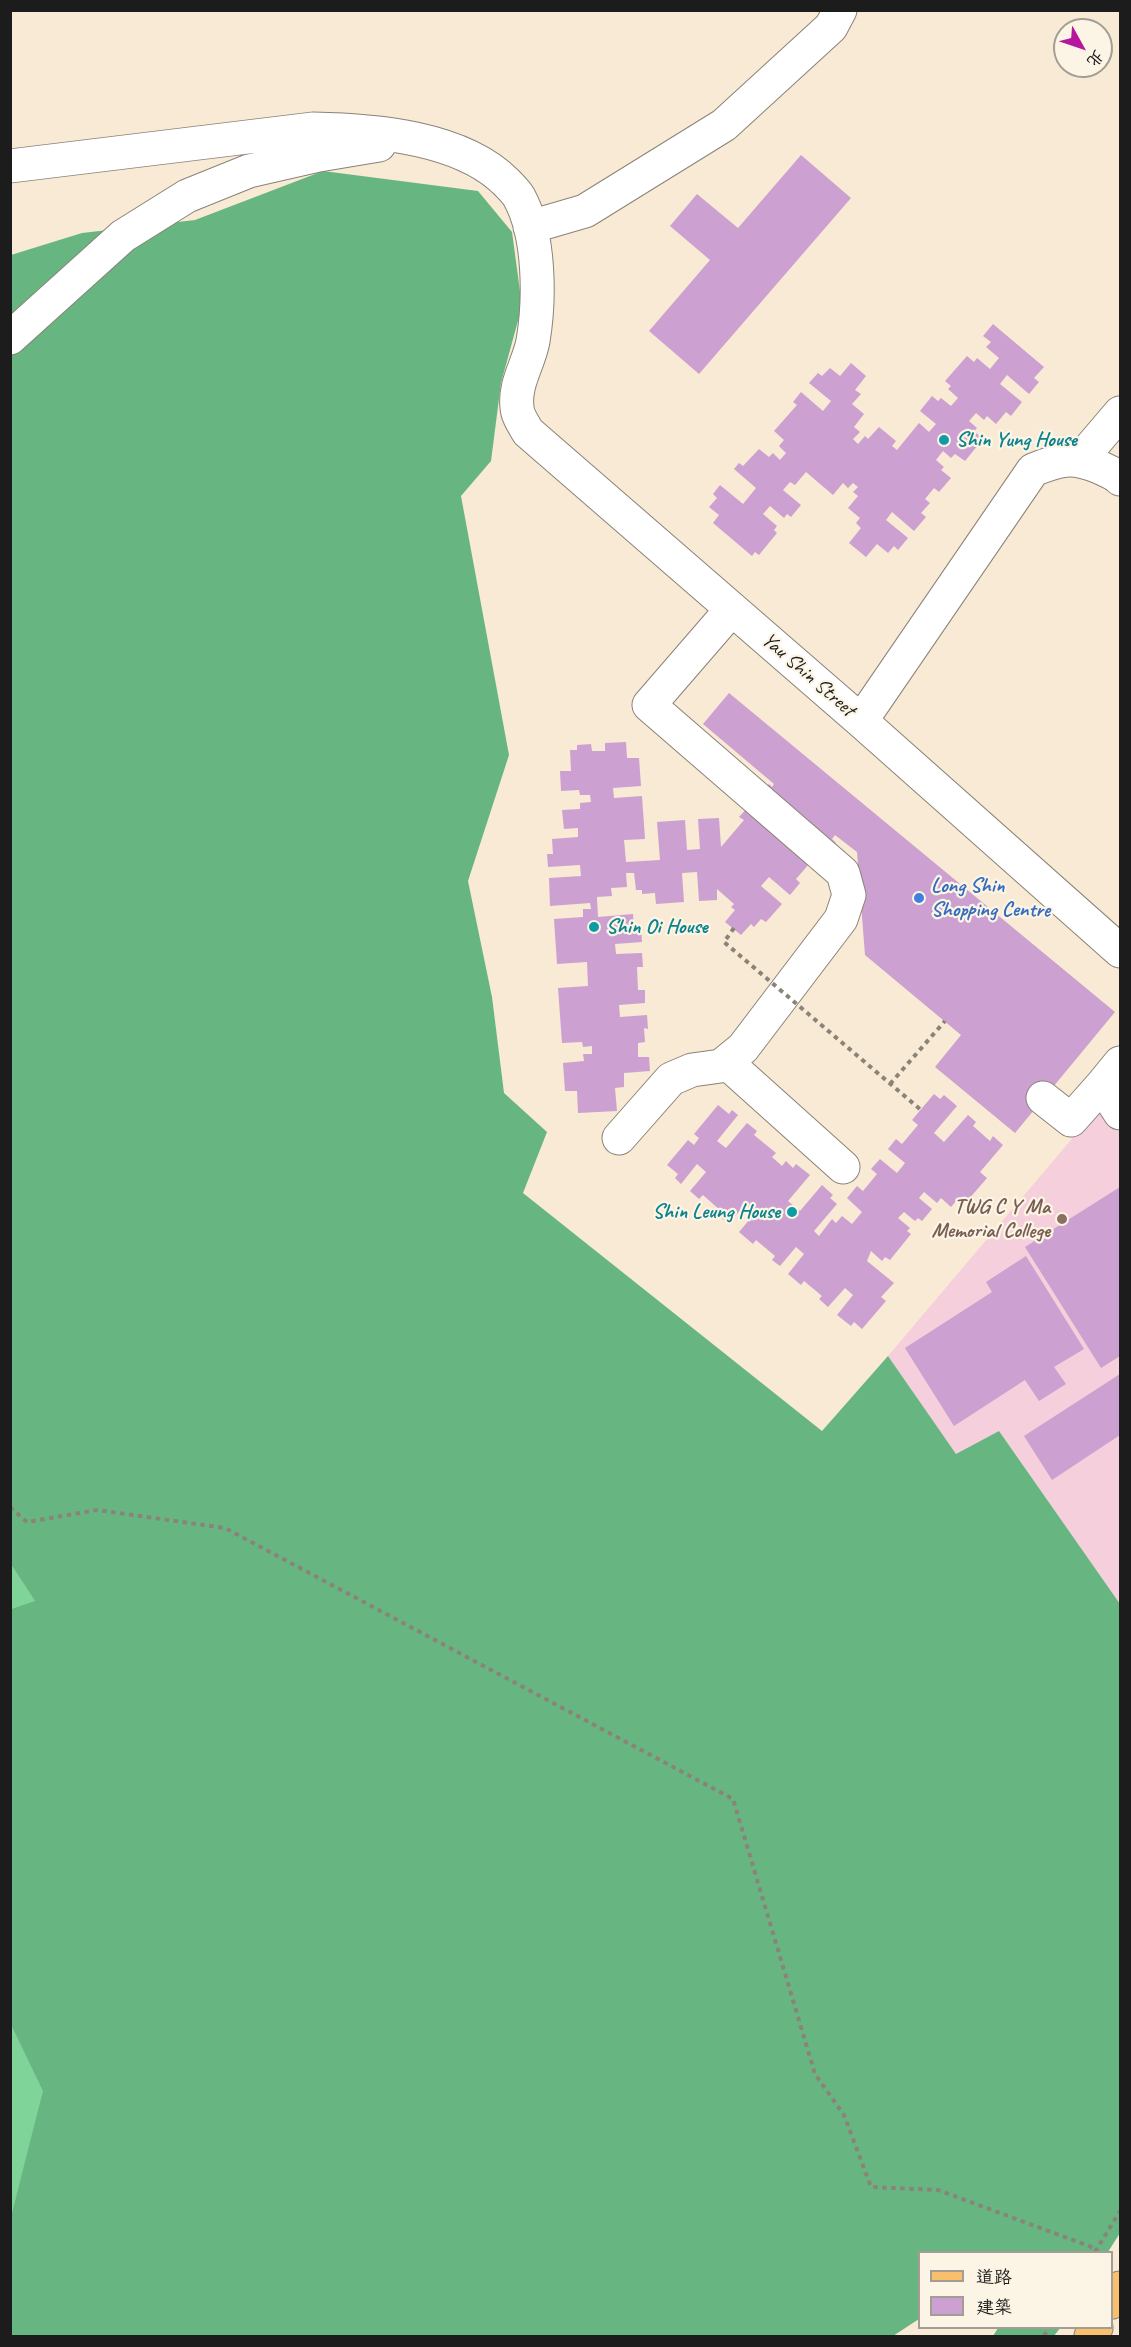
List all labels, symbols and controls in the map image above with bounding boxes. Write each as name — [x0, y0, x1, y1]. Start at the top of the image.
north arrow — [1053, 18, 1113, 78]
text: 北 — [1082, 46, 1108, 71]
place label: Shin Yung House — [956, 427, 1077, 453]
marker: Shin Yung House — [937, 433, 951, 447]
street label: Yau Shin Street — [756, 628, 860, 722]
place label: Long Shin Shopping Centre — [931, 873, 1050, 923]
marker: Long Shin Shopping Centre — [912, 891, 926, 905]
place label: Shin Oi House — [606, 914, 708, 940]
marker: Shin Oi House — [587, 920, 601, 934]
place label: TWG C Y Ma Memorial College — [931, 1194, 1050, 1244]
place label: Shin Leung House — [653, 1199, 780, 1225]
marker: Shin Leung House — [785, 1205, 799, 1219]
marker: TWG C Y Ma Memorial College — [1055, 1212, 1069, 1226]
legend — [918, 2251, 1113, 2329]
text: 道路 — [976, 2266, 1012, 2288]
text: 建築 — [976, 2296, 1012, 2318]

